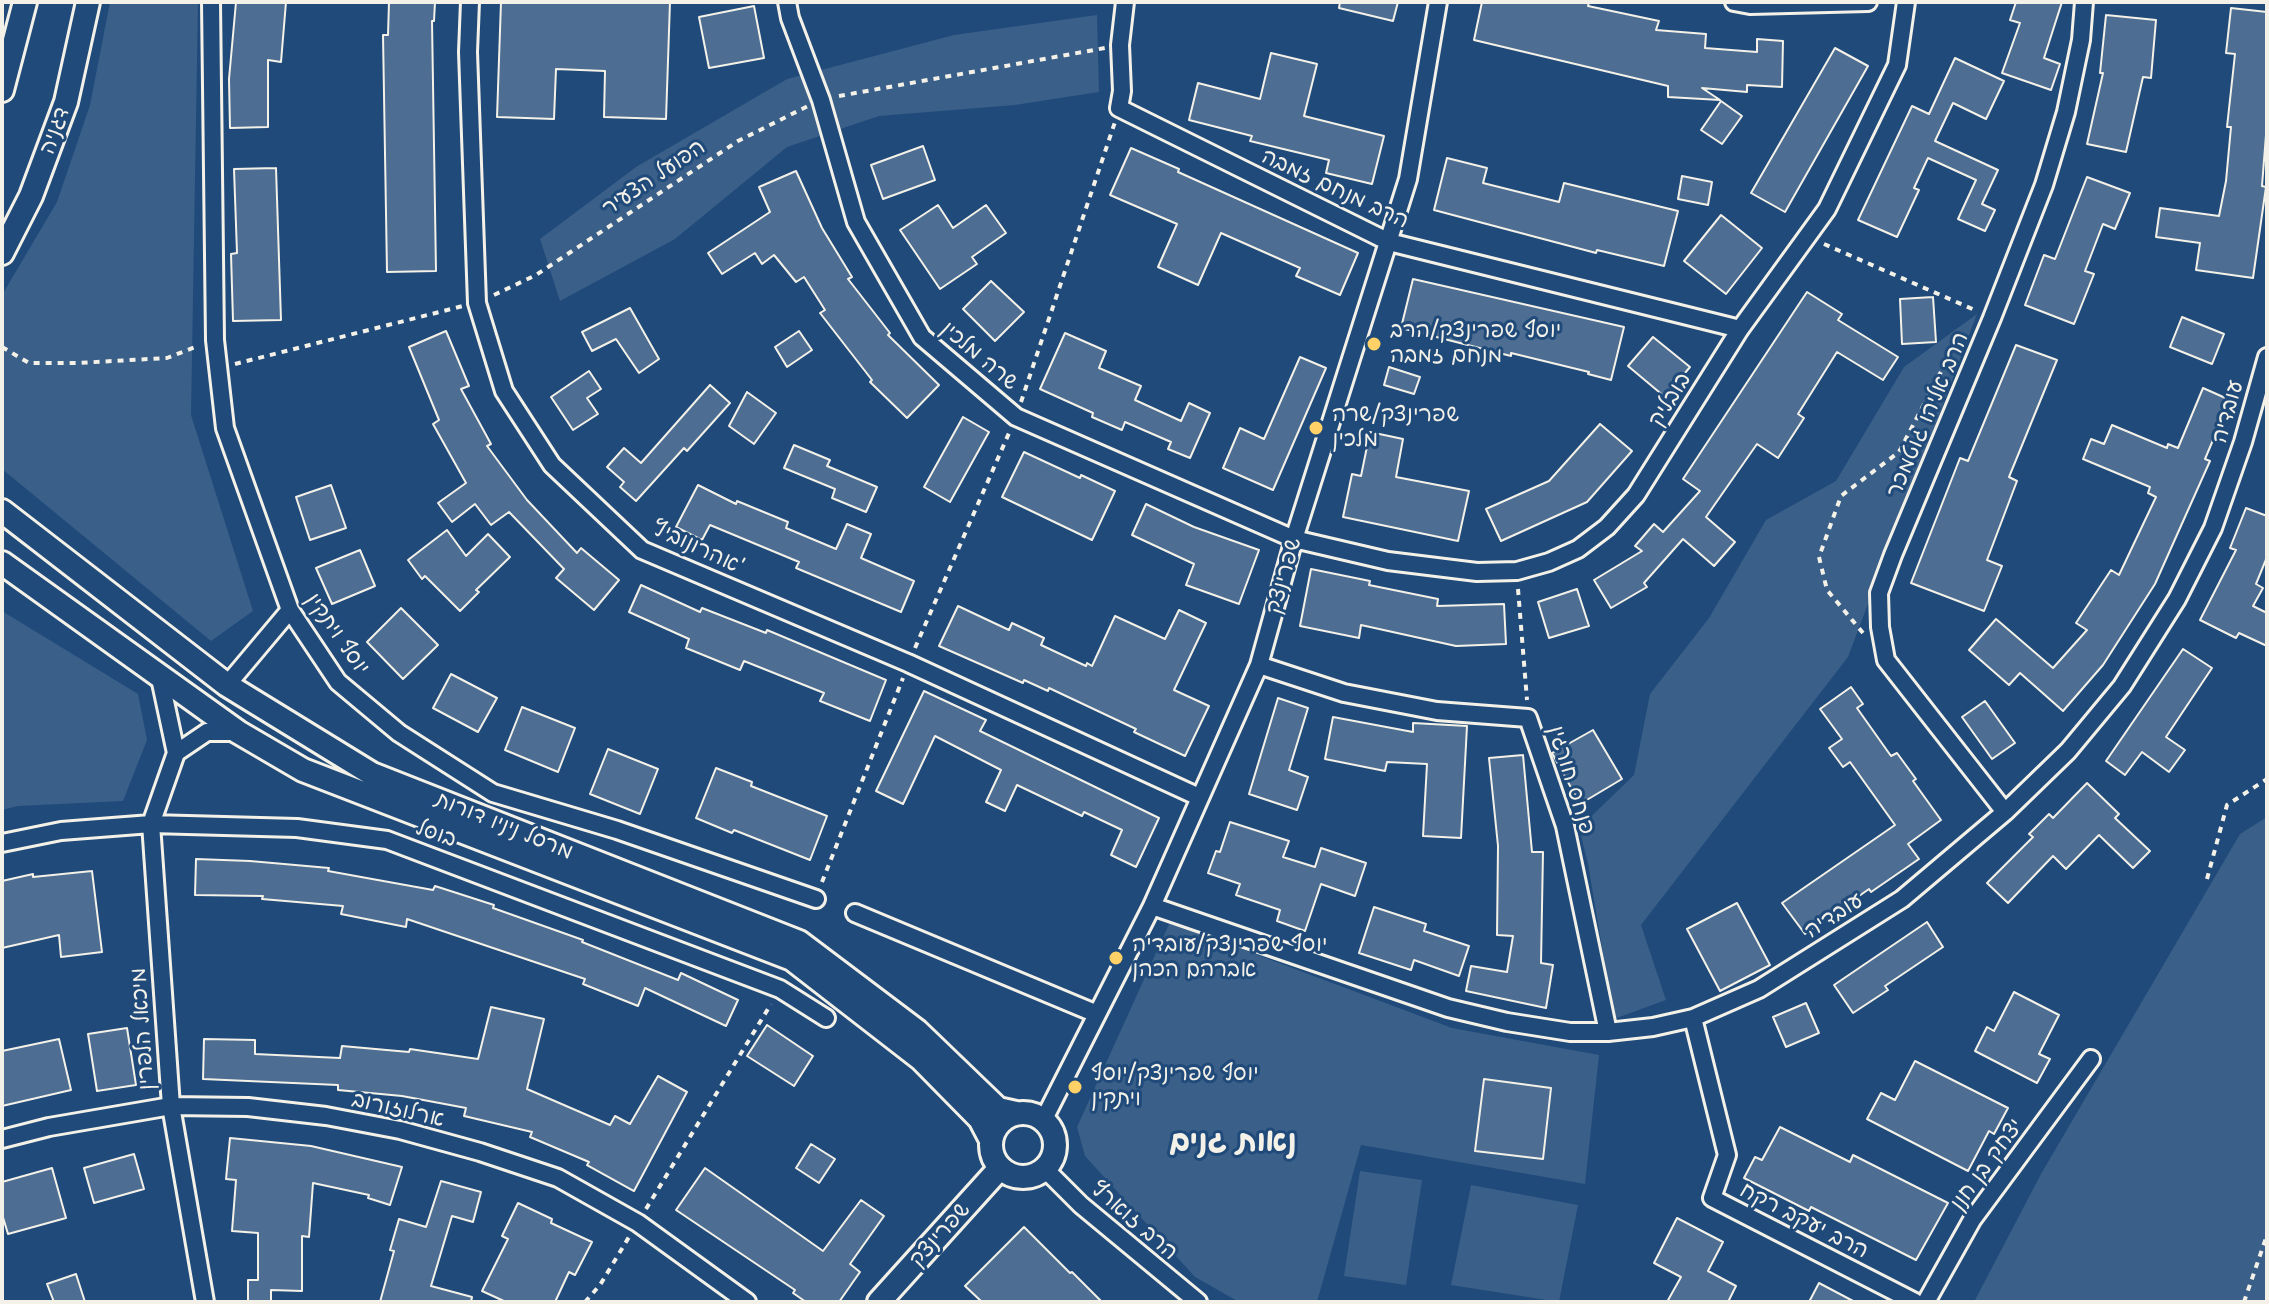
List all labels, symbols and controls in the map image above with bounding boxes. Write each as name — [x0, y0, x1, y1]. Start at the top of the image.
street label: דגניה — [34, 104, 76, 158]
street label: הפועל הצעיר — [598, 134, 710, 222]
street label: הרב מנחם זמבה — [1257, 143, 1413, 235]
street label: שרה מלכין — [935, 316, 1023, 396]
place label: יוסף שפרינצק/הרב מנחם זמבה — [1390, 318, 1561, 370]
street label: הרב אליהו גוטמכר — [1881, 328, 1975, 502]
marker: יוסף שפרינצק/הרב מנחם זמבה — [1365, 335, 1383, 353]
street label: בובליק — [1643, 368, 1697, 432]
street label: עובדיה — [2206, 377, 2250, 447]
place label: שפרינצק/שרה מלכין — [1332, 402, 1459, 454]
marker: שפרינצק/שרה מלכין — [1307, 419, 1325, 437]
street label: אהרונוביץ' — [648, 515, 748, 581]
street label: שפרינצק — [1261, 535, 1307, 617]
street label: יוסף ויתקין — [299, 588, 375, 680]
street label: פנחס חורגין — [1542, 722, 1600, 838]
street label: מרסל ניניו דורות — [431, 786, 577, 866]
street label: בוסל — [412, 815, 460, 853]
street label: עובדיה — [1800, 887, 1868, 945]
place label: יוסף שפרינצק/עובדיה אברהם הכהן — [1132, 932, 1327, 984]
marker: יוסף שפרינצק/עובדיה אברהם הכהן — [1107, 949, 1125, 967]
street label: מיכאל הלפרין — [126, 967, 160, 1091]
place label: יוסף שפרינצק/יוסף ויתקין — [1091, 1061, 1259, 1112]
marker: יוסף שפרינצק/יוסף ויתקין — [1066, 1078, 1084, 1096]
street label: ארלוזורוב — [349, 1087, 447, 1133]
street label: יצחק בן חנן — [1945, 1114, 2029, 1216]
district label: נאות גנים — [1169, 1125, 1297, 1161]
street label: הרב זוארץ — [1085, 1176, 1183, 1266]
street label: הרב יעקב רקח — [1735, 1177, 1873, 1265]
street label: שפרינצק — [904, 1197, 976, 1273]

